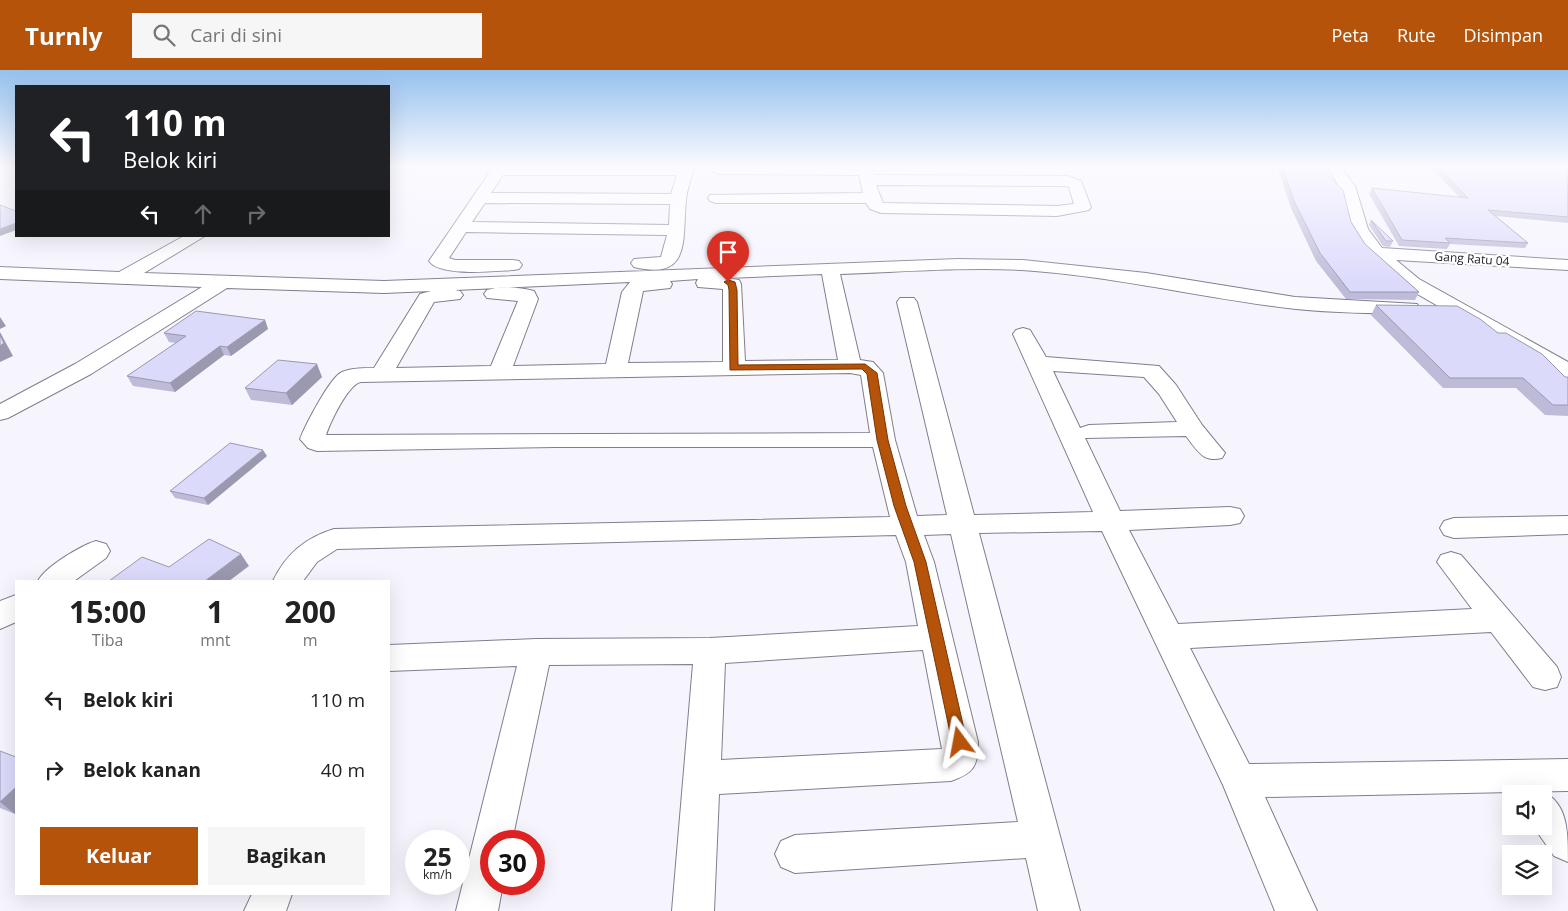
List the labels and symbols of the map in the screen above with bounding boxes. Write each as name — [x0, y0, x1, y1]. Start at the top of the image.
pin — [707, 231, 749, 282]
street label: Gang Ratu 04 — [1434, 247, 1510, 270]
position arrow — [933, 715, 985, 767]
speed limit sign: 30 — [480, 830, 545, 895]

